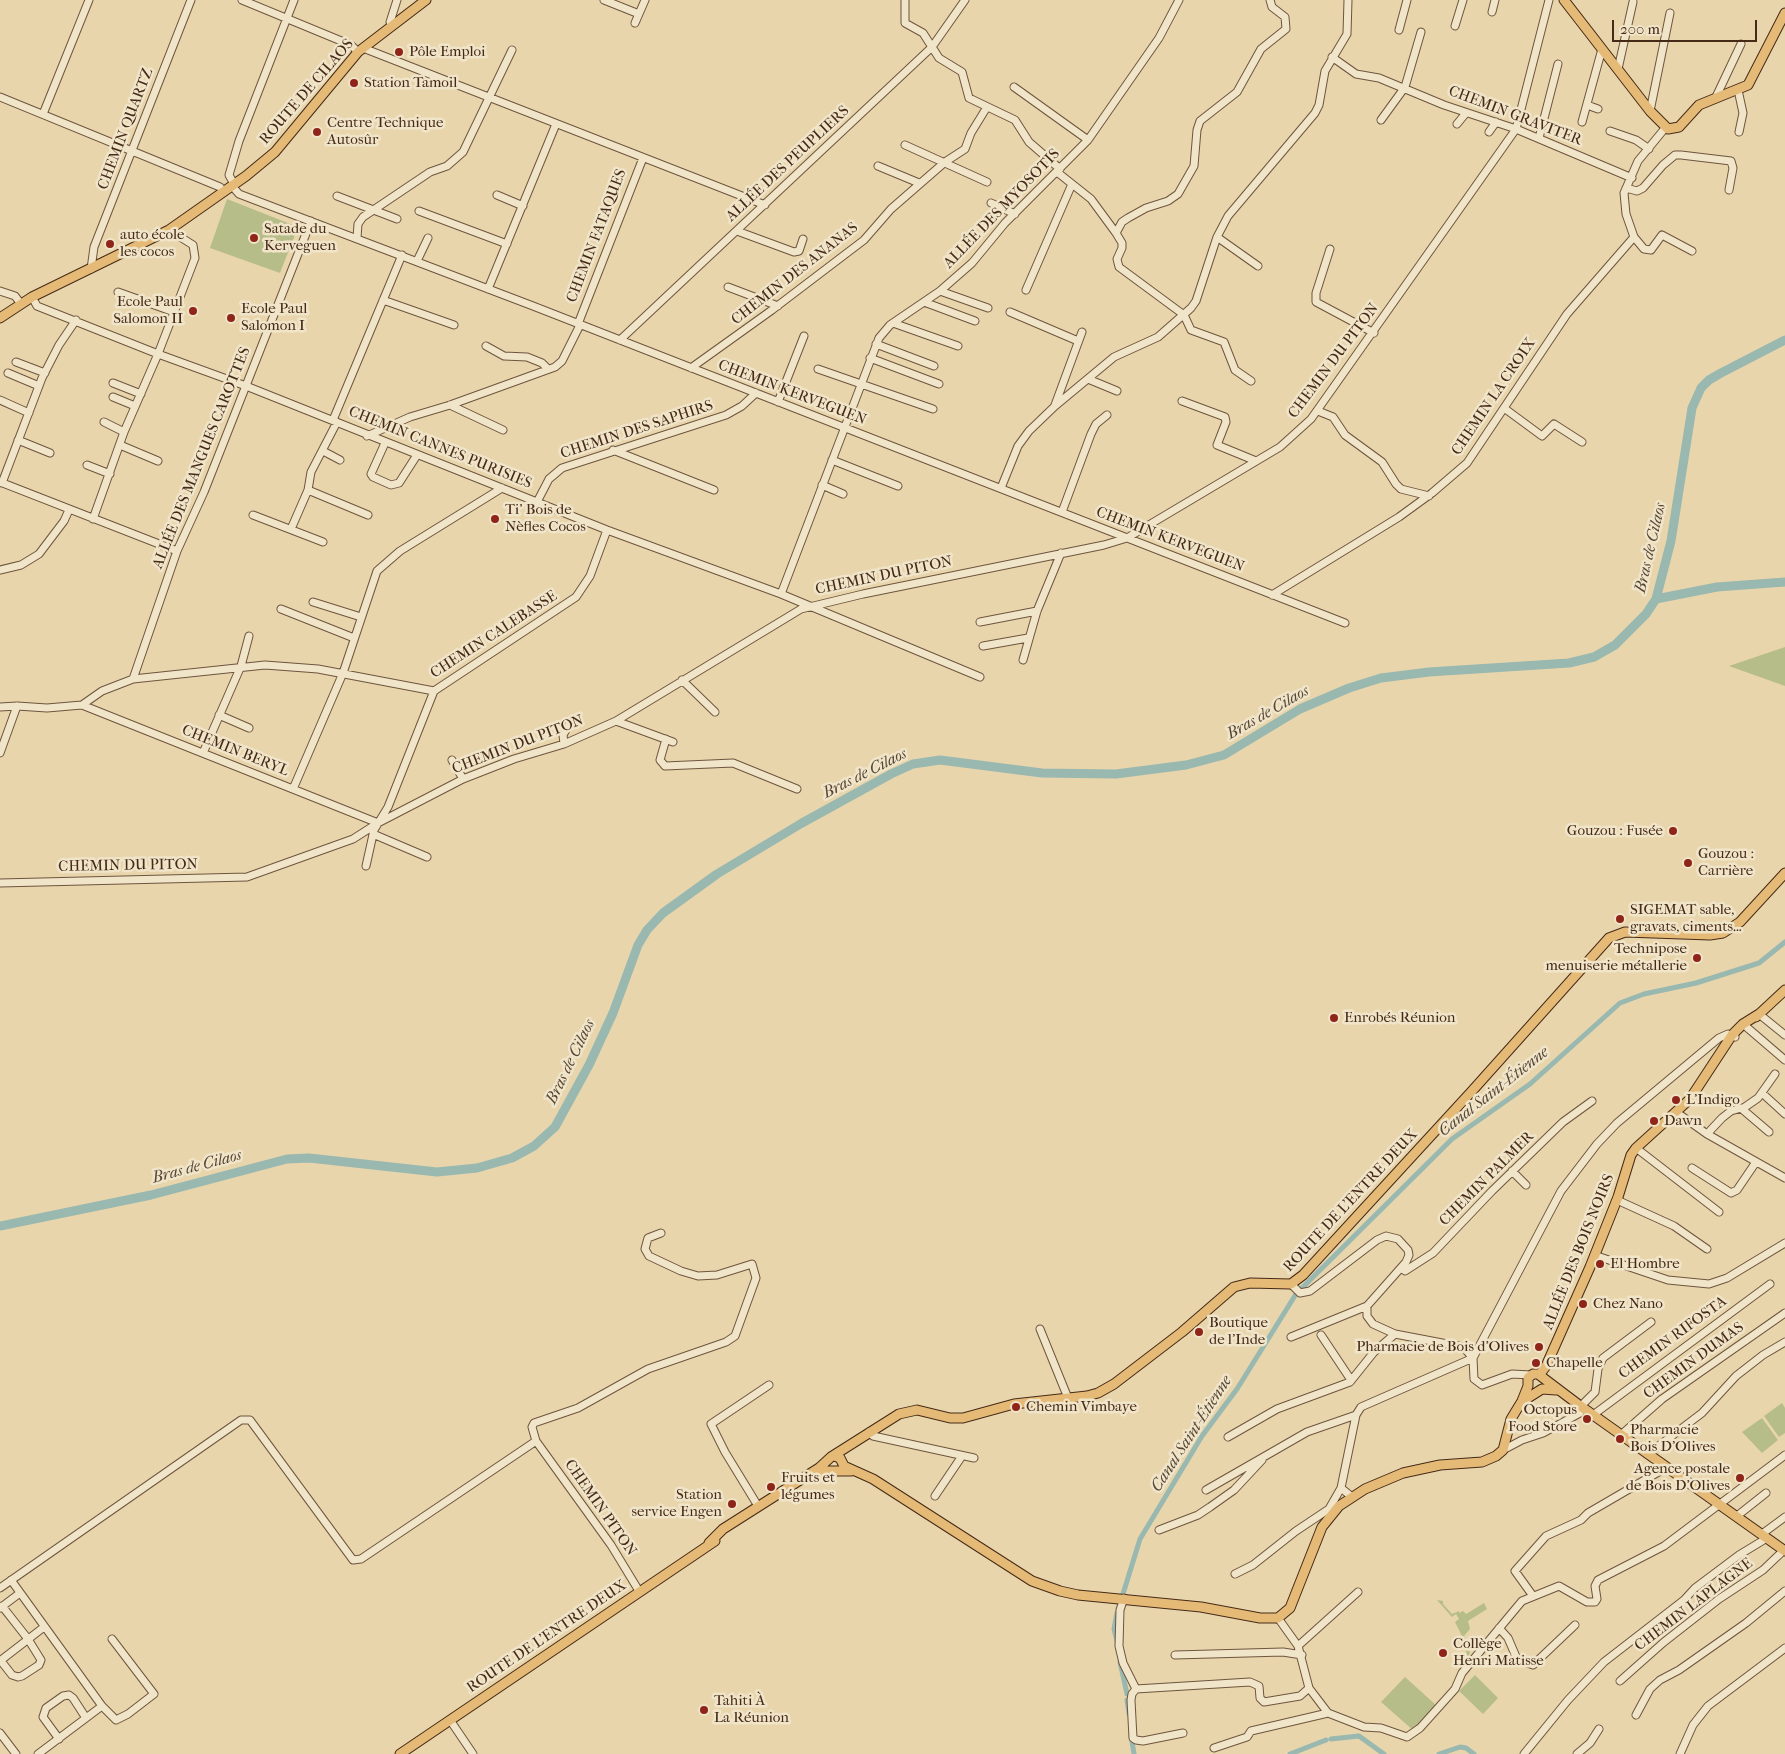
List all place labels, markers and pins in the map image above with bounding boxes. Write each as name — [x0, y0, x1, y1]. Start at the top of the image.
place label: Pôle Emploi — [409, 43, 486, 61]
marker: Pôle Emploi — [393, 46, 405, 58]
place label: Station Tamoil — [364, 74, 457, 92]
marker: Station Tamoil — [348, 77, 360, 89]
place label: Centre Technique Autosûr — [327, 114, 443, 149]
marker: Centre Technique Autosûr — [311, 126, 323, 138]
place label: Satade du Kerveguen — [264, 220, 336, 255]
place label: auto école les cocos — [120, 226, 184, 261]
marker: Satade du Kerveguen — [248, 232, 260, 244]
marker: auto école les cocos — [104, 238, 116, 250]
place label: Ecole Paul Salomon II — [113, 293, 183, 328]
place label: Ecole Paul Salomon I — [241, 300, 307, 335]
marker: Ecole Paul Salomon II — [187, 305, 199, 317]
marker: Ecole Paul Salomon I — [225, 312, 237, 324]
place label: Ti' Bois de Nèfles Cocos — [505, 501, 586, 536]
marker: Ti' Bois de Nèfles Cocos — [489, 513, 501, 525]
place label: Gouzou : Fusée — [1567, 822, 1663, 840]
marker: Gouzou : Fusée — [1667, 825, 1679, 837]
place label: Gouzou : Carrière — [1698, 845, 1754, 880]
marker: Gouzou : Carrière — [1682, 857, 1694, 869]
place label: SIGEMAT sable, gravats, ciments... — [1630, 901, 1742, 936]
marker: SIGEMAT sable, gravats, ciments... — [1614, 913, 1626, 925]
place label: Technipose menuiserie métallerie — [1546, 940, 1687, 975]
marker: Technipose menuiserie métallerie — [1691, 952, 1703, 964]
place label: Enrobés Réunion — [1344, 1009, 1456, 1027]
marker: Enrobés Réunion — [1328, 1012, 1340, 1024]
place label: L'Indigo — [1686, 1091, 1740, 1109]
marker: L'Indigo — [1670, 1094, 1682, 1106]
place label: Dawn — [1664, 1112, 1702, 1130]
marker: Dawn — [1648, 1115, 1660, 1127]
place label: El Hombre — [1610, 1255, 1680, 1273]
marker: El Hombre — [1594, 1258, 1606, 1270]
place label: Chez Nano — [1593, 1295, 1663, 1313]
marker: Chez Nano — [1577, 1298, 1589, 1310]
place label: Boutique de l'Inde — [1209, 1314, 1268, 1349]
marker: Boutique de l'Inde — [1193, 1326, 1205, 1338]
place label: Pharmacie de Bois d'Olives — [1356, 1338, 1529, 1356]
marker: Pharmacie de Bois d'Olives — [1533, 1341, 1545, 1353]
place label: Chapelle — [1546, 1354, 1603, 1372]
marker: Chapelle — [1530, 1357, 1542, 1369]
place label: Chemin Vimbaye — [1026, 1398, 1137, 1416]
marker: Chemin Vimbaye — [1010, 1401, 1022, 1413]
place label: Octopus Food Store — [1508, 1401, 1577, 1436]
marker: Octopus Food Store — [1581, 1413, 1593, 1425]
place label: Pharmacie Bois D'Olives — [1630, 1421, 1715, 1456]
marker: Pharmacie Bois D'Olives — [1614, 1433, 1626, 1445]
place label: Agence postale de Bois D'Olives — [1626, 1460, 1730, 1495]
place label: Fruits et légumes — [781, 1469, 835, 1504]
marker: Agence postale de Bois D'Olives — [1734, 1472, 1746, 1484]
marker: Fruits et légumes — [765, 1481, 777, 1493]
place label: Station service Engen — [632, 1486, 722, 1521]
marker: Station service Engen — [726, 1498, 738, 1510]
place label: Collège Henri Matisse — [1453, 1635, 1544, 1670]
marker: Collège Henri Matisse — [1437, 1647, 1449, 1659]
place label: Tahiti À La Réunion — [714, 1692, 789, 1727]
marker: Tahiti À La Réunion — [698, 1704, 710, 1716]

